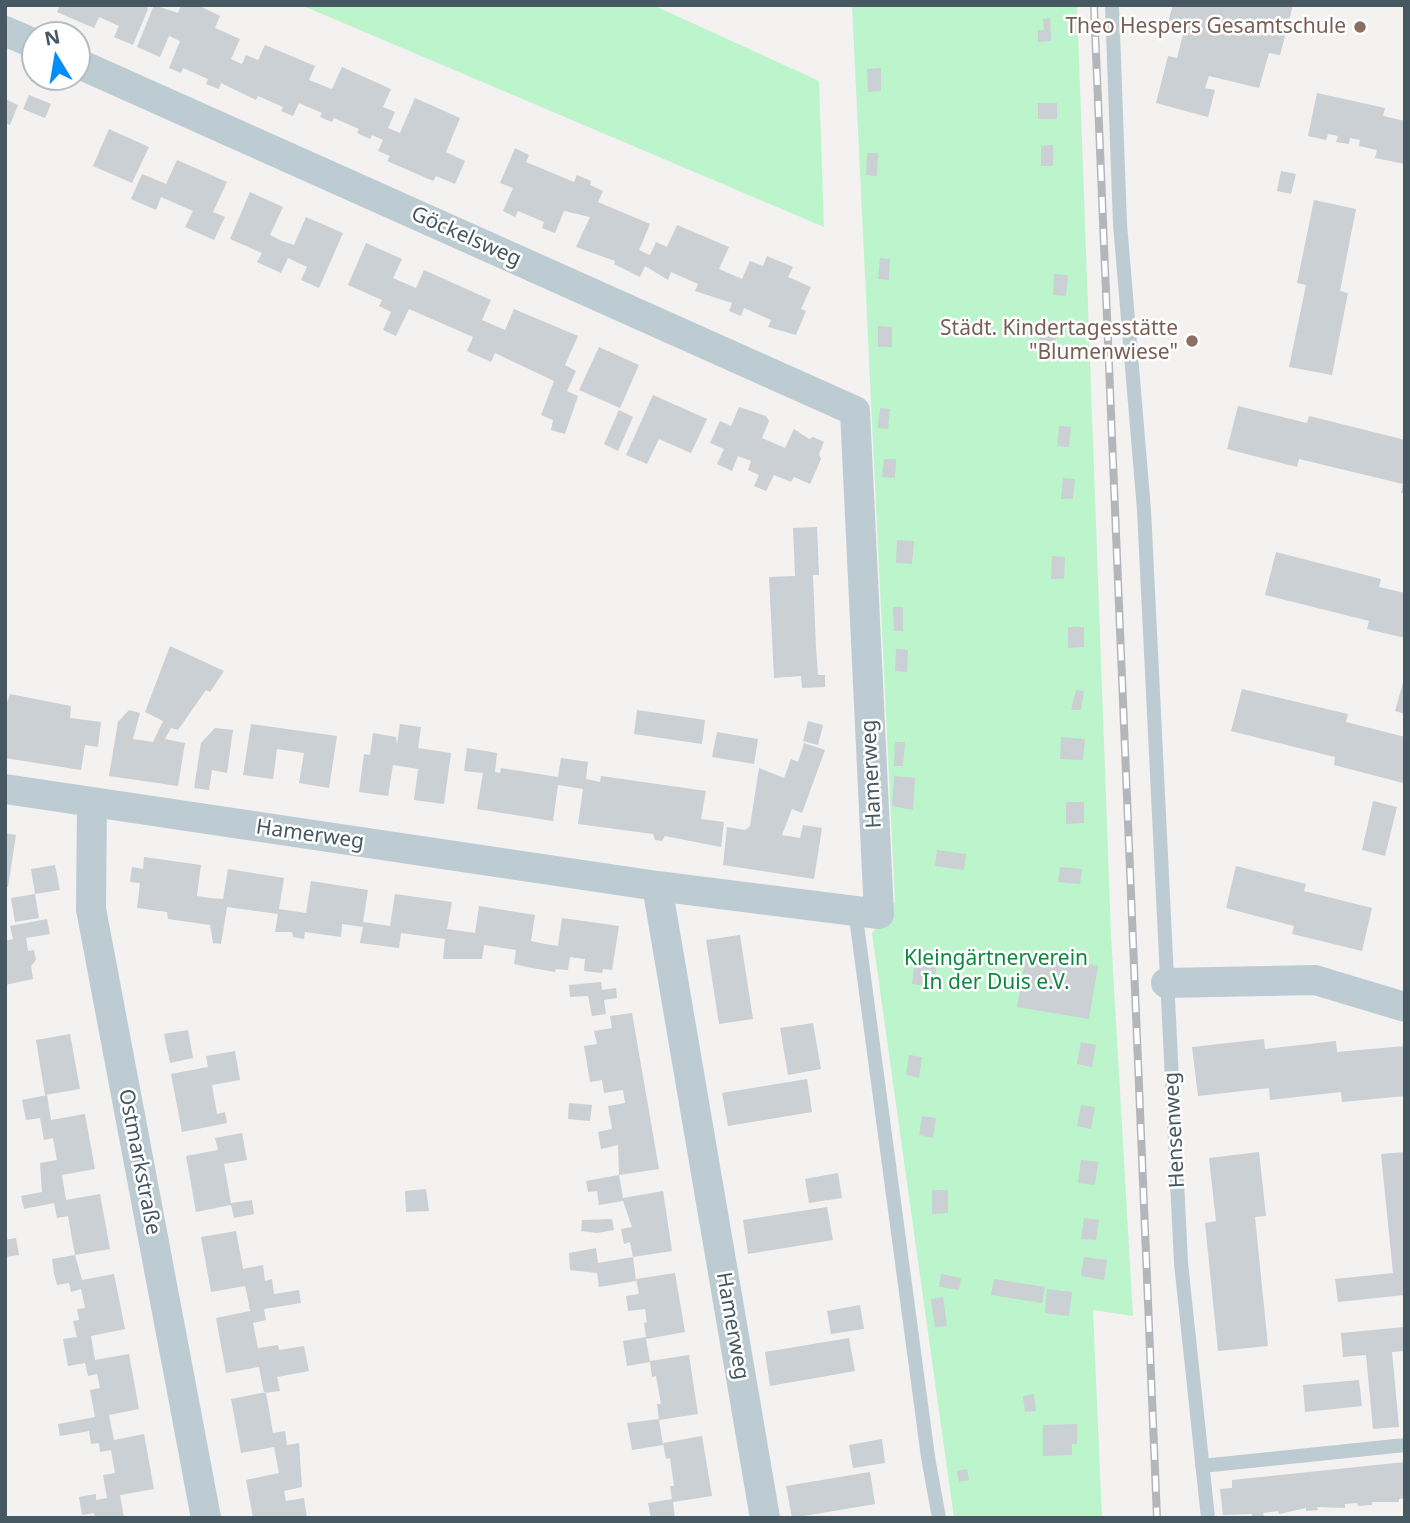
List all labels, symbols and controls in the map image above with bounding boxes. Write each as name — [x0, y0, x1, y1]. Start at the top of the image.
place label: Theo Hespers Gesamtschule — [1065, 14, 1346, 40]
marker: Theo Hespers Gesamtschule — [1352, 19, 1368, 35]
north arrow — [21, 21, 91, 91]
text: N — [42, 23, 62, 52]
street label: Göckelsweg — [407, 202, 525, 272]
place label: Städt. Kindertagesstätte "Blumenwiese" — [940, 316, 1178, 366]
marker: Städt. Kindertagesstätte "Blumenwiese" — [1184, 333, 1200, 349]
street label: Hamerweg — [857, 719, 887, 829]
street label: Hamerweg — [254, 815, 366, 855]
park label: Kleingärtnerverein In der Duis e.V. — [904, 946, 1088, 996]
street label: Hensenweg — [1159, 1071, 1191, 1189]
street label: Ostmarkstraße — [113, 1087, 165, 1237]
street label: Hamerweg — [710, 1270, 754, 1382]

